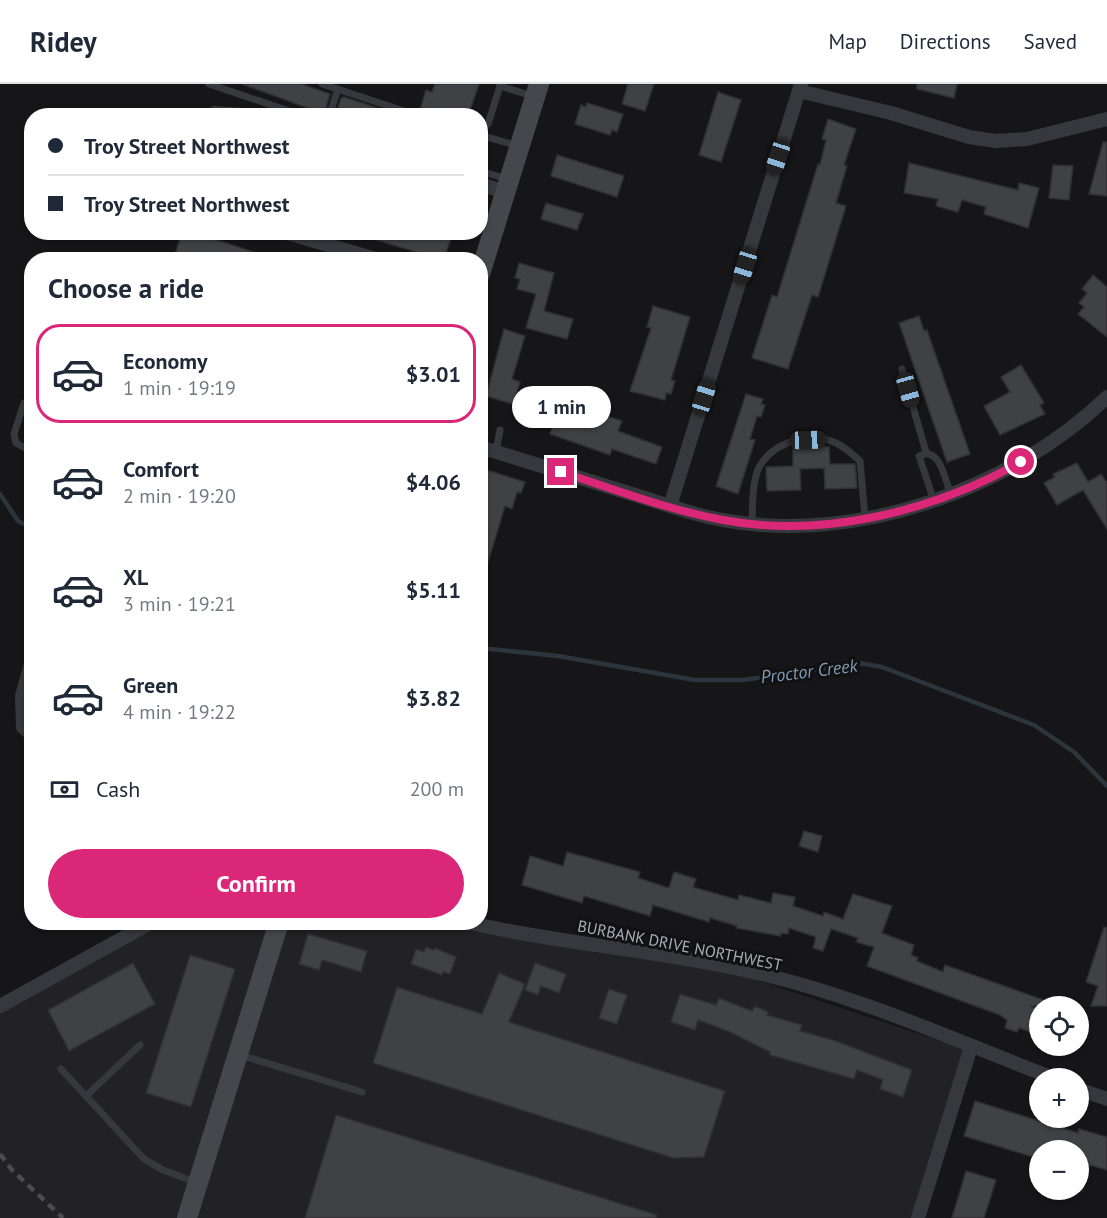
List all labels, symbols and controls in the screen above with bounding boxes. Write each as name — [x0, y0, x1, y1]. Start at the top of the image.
text: Ridey — [30, 23, 97, 60]
text: Map — [828, 28, 867, 55]
text: Directions — [900, 28, 991, 55]
text: Saved — [1024, 28, 1077, 55]
text: Troy Street Northwest — [84, 132, 289, 160]
car — [764, 137, 792, 177]
text: Troy Street Northwest — [84, 190, 289, 218]
car — [731, 246, 759, 286]
text: Choose a ride — [48, 271, 204, 305]
icon: car — [51, 347, 105, 401]
text: Economy — [123, 347, 207, 375]
text: $3.01 — [406, 360, 461, 388]
car — [894, 370, 922, 410]
text: 1 min · 19:19 — [123, 375, 236, 401]
car — [690, 377, 718, 417]
callout: 1 min — [512, 385, 610, 427]
text: 1 min — [537, 394, 586, 420]
car — [790, 430, 826, 450]
route start — [1007, 448, 1034, 475]
icon: car — [51, 455, 105, 509]
text: Comfort — [123, 455, 199, 483]
route end — [547, 458, 574, 485]
text: $4.06 — [406, 468, 461, 496]
text: 2 min · 19:20 — [123, 483, 236, 509]
icon: car — [51, 563, 105, 617]
text: XL — [123, 563, 148, 591]
text: $5.11 — [406, 576, 461, 604]
text: 3 min · 19:21 — [123, 591, 236, 617]
water label: Proctor Creek — [759, 654, 860, 688]
icon: car — [51, 671, 105, 725]
text: Green — [123, 671, 178, 699]
text: $3.82 — [406, 684, 461, 712]
text: 4 min · 19:22 — [123, 699, 236, 725]
icon: cash — [48, 773, 81, 806]
text: Cash — [96, 775, 140, 803]
text: 200 m — [410, 776, 464, 802]
button: Confirm — [48, 849, 464, 918]
street label: BURBANK DRIVE NORTHWEST — [576, 915, 784, 975]
map controls — [1029, 996, 1089, 1200]
button: locate — [1029, 996, 1089, 1056]
button: + — [1029, 1068, 1089, 1128]
button: − — [1029, 1140, 1089, 1200]

